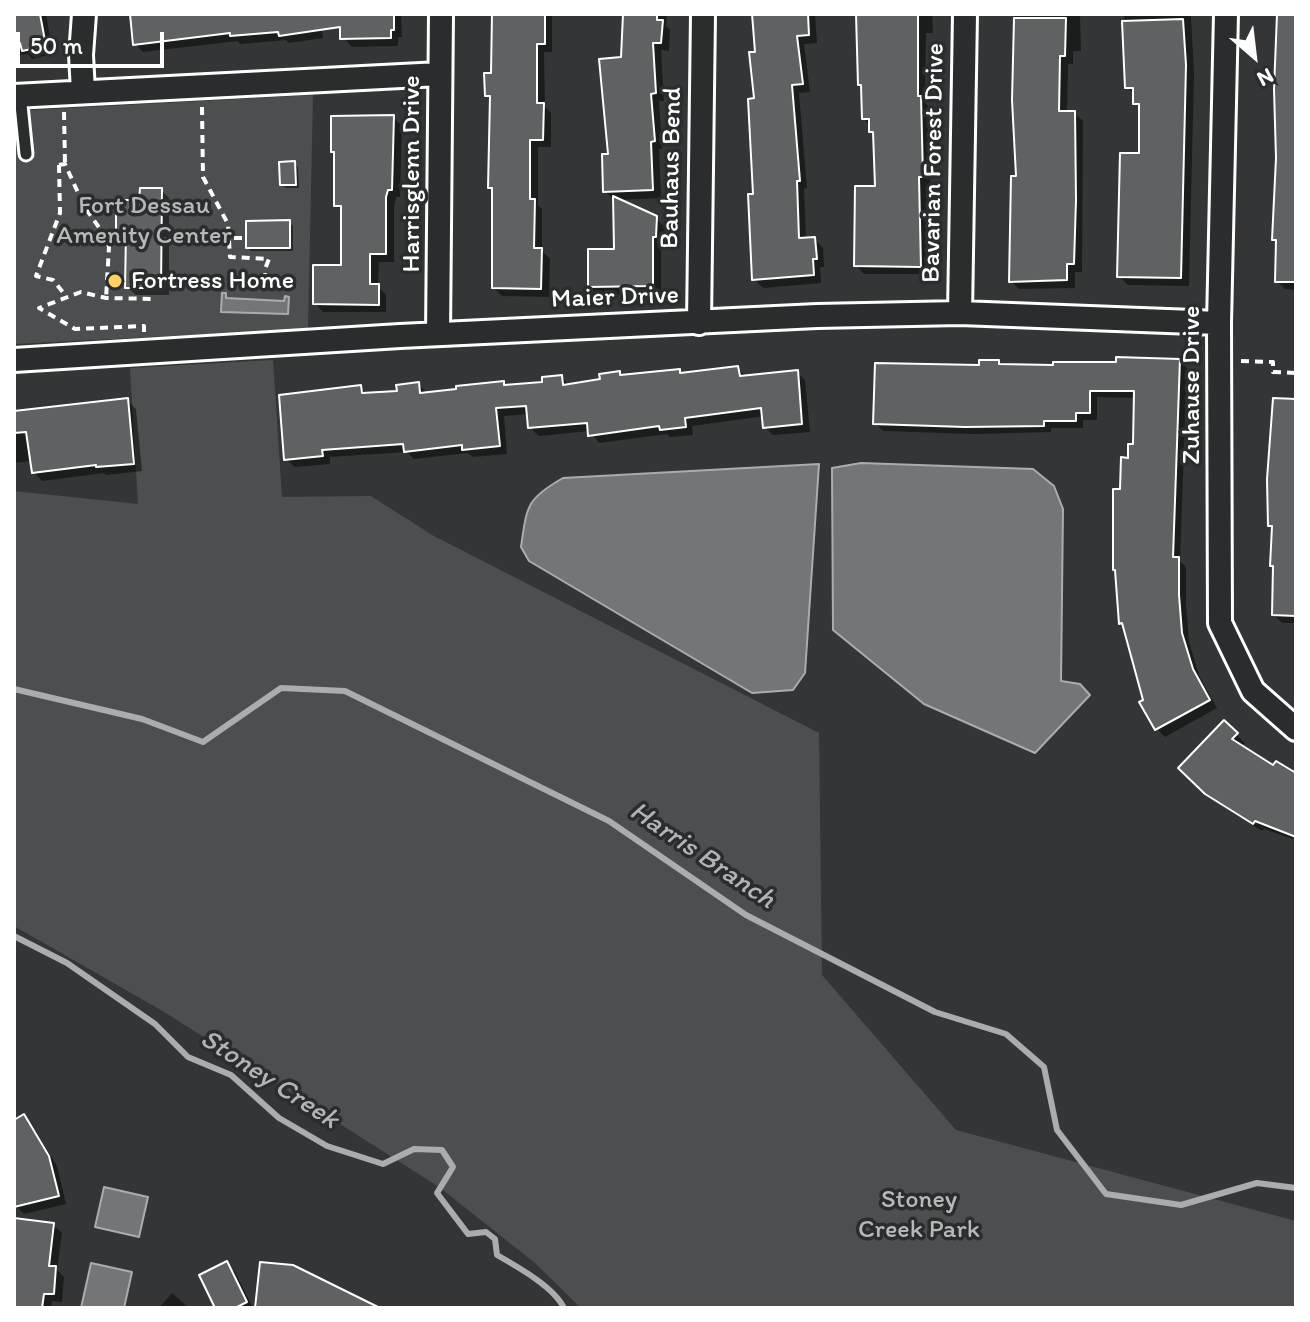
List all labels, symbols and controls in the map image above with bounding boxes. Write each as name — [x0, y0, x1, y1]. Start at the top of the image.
scale bar — [20, 16, 168, 66]
north arrow — [1214, 16, 1294, 96]
text: 50 m — [30, 31, 83, 60]
street label: Bavarian Forest Drive — [916, 43, 952, 283]
text: N — [1253, 62, 1278, 93]
street label: Harrisglenn Drive — [396, 75, 428, 273]
street label: Bauhaus Bend — [655, 87, 689, 249]
park label: Fort Dessau Amenity Center — [56, 190, 232, 252]
place label: Fortress Home — [131, 265, 294, 297]
marker: Fortress Home — [106, 272, 124, 290]
street label: Maier Drive — [551, 280, 679, 316]
street label: Zuhause Drive — [1176, 306, 1208, 464]
water label: Harris Branch — [623, 795, 781, 917]
water label: Stoney Creek — [194, 1023, 344, 1137]
park label: Stoney Creek Park — [858, 1184, 980, 1246]

